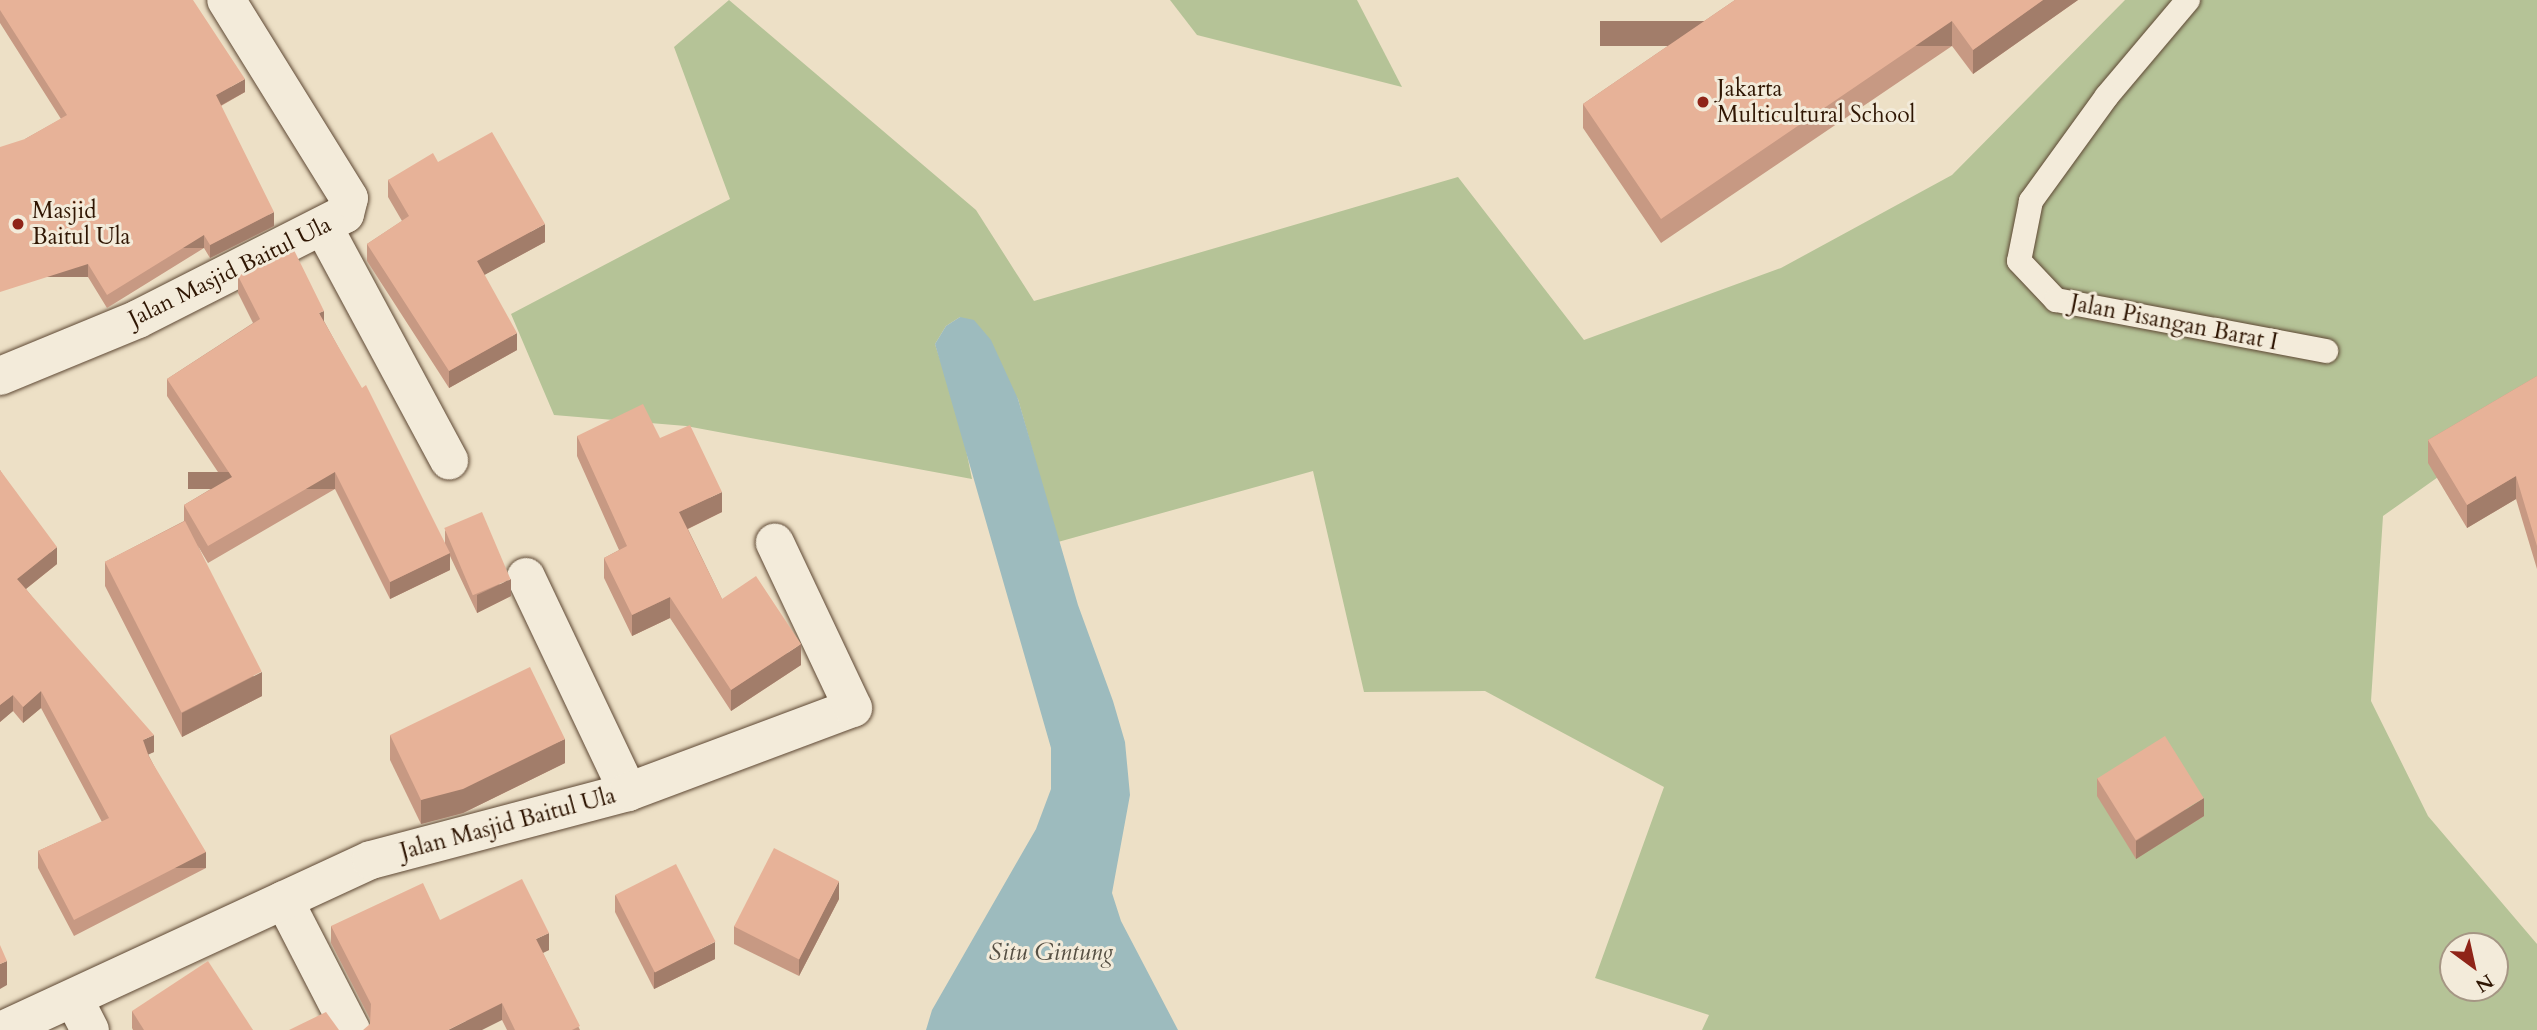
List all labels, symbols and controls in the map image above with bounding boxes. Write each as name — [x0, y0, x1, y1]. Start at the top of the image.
place label: Jakarta Multicultural School — [1717, 75, 1915, 129]
marker: Jakarta Multicultural School — [1695, 94, 1711, 110]
place label: Masjid Baitul Ula — [32, 197, 131, 251]
street label: Jalan Masjid Baitul Ula — [124, 211, 336, 333]
marker: Masjid Baitul Ula — [10, 216, 26, 232]
street label: Jalan Pisangan Barat I — [2068, 289, 2280, 357]
street label: Jalan Masjid Baitul Ula — [397, 782, 619, 866]
north arrow — [2439, 932, 2509, 1002]
water label: Situ Gintung — [989, 939, 1113, 967]
text: N — [2470, 968, 2498, 998]

